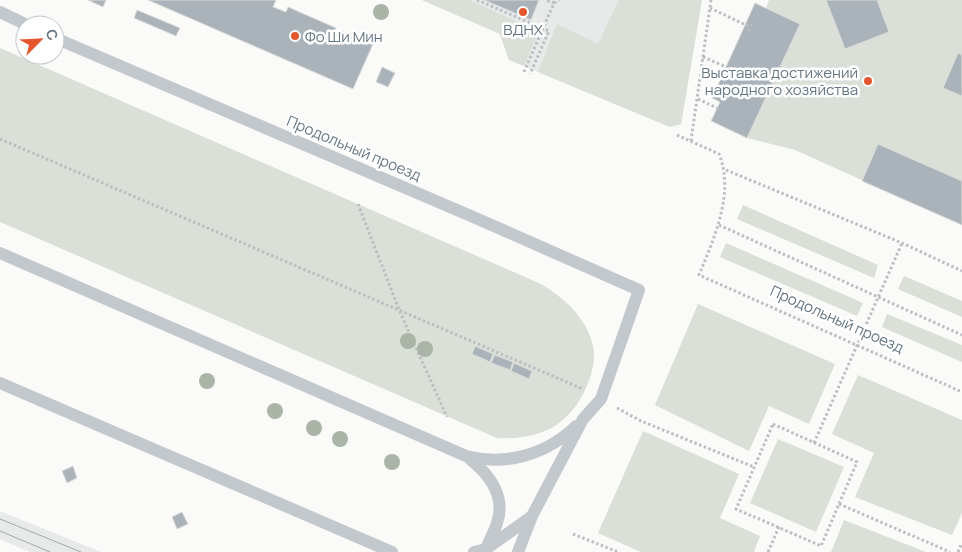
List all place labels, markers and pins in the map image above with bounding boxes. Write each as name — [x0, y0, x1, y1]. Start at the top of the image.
marker: ВДНХ — [517, 6, 529, 18]
place label: ВДНХ — [503, 19, 543, 40]
place label: Фо Ши Мин — [305, 26, 383, 47]
marker: Фо Ши Мин — [289, 30, 301, 42]
place label: Выставка достижений народного хозяйства — [701, 62, 858, 100]
marker: Выставка достижений народного хозяйства — [862, 75, 874, 87]

